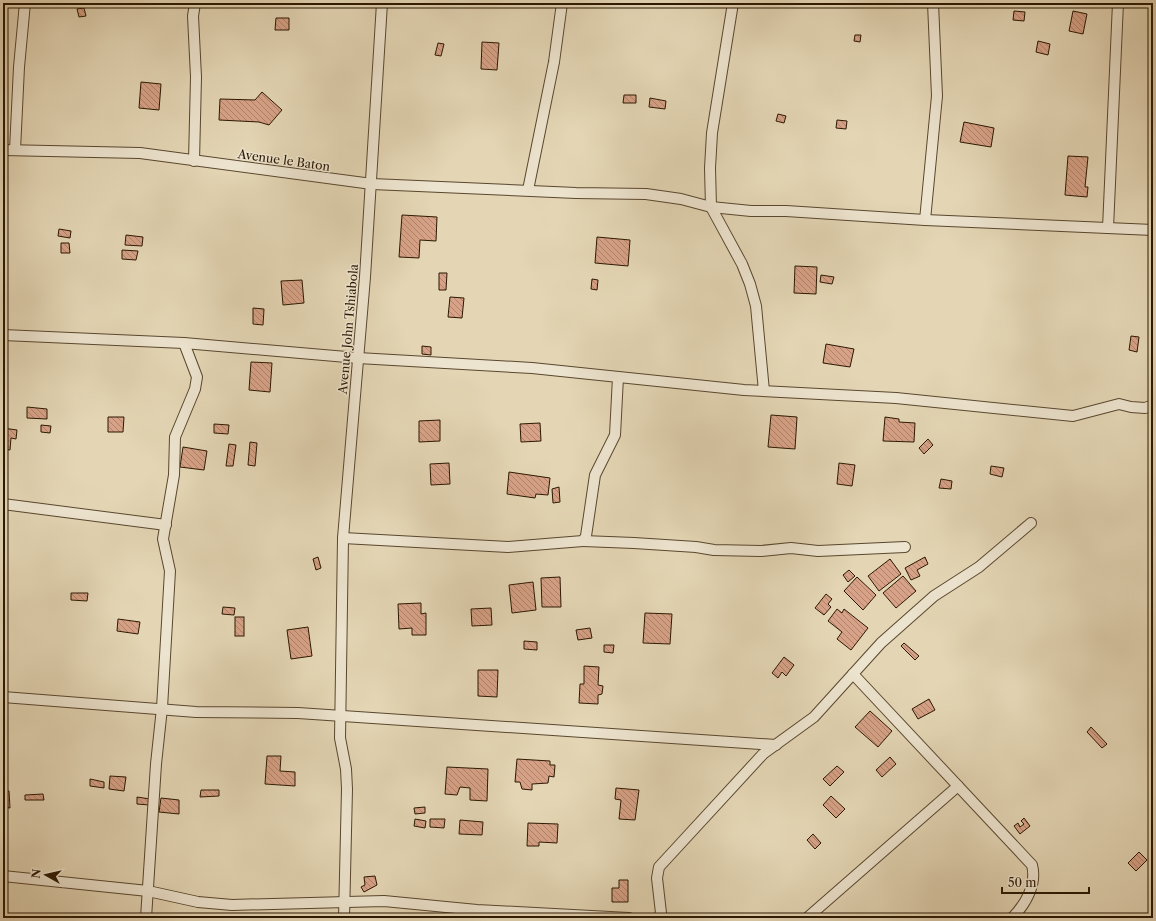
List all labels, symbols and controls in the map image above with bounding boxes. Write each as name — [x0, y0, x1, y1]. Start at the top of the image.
street label: Avenue le Baton — [236, 146, 332, 174]
street label: Avenue John Tshiabola — [335, 263, 361, 396]
north arrow — [26, 855, 66, 895]
text: N — [29, 867, 44, 879]
scale bar — [1002, 869, 1089, 895]
text: 50 m — [1008, 875, 1037, 890]

